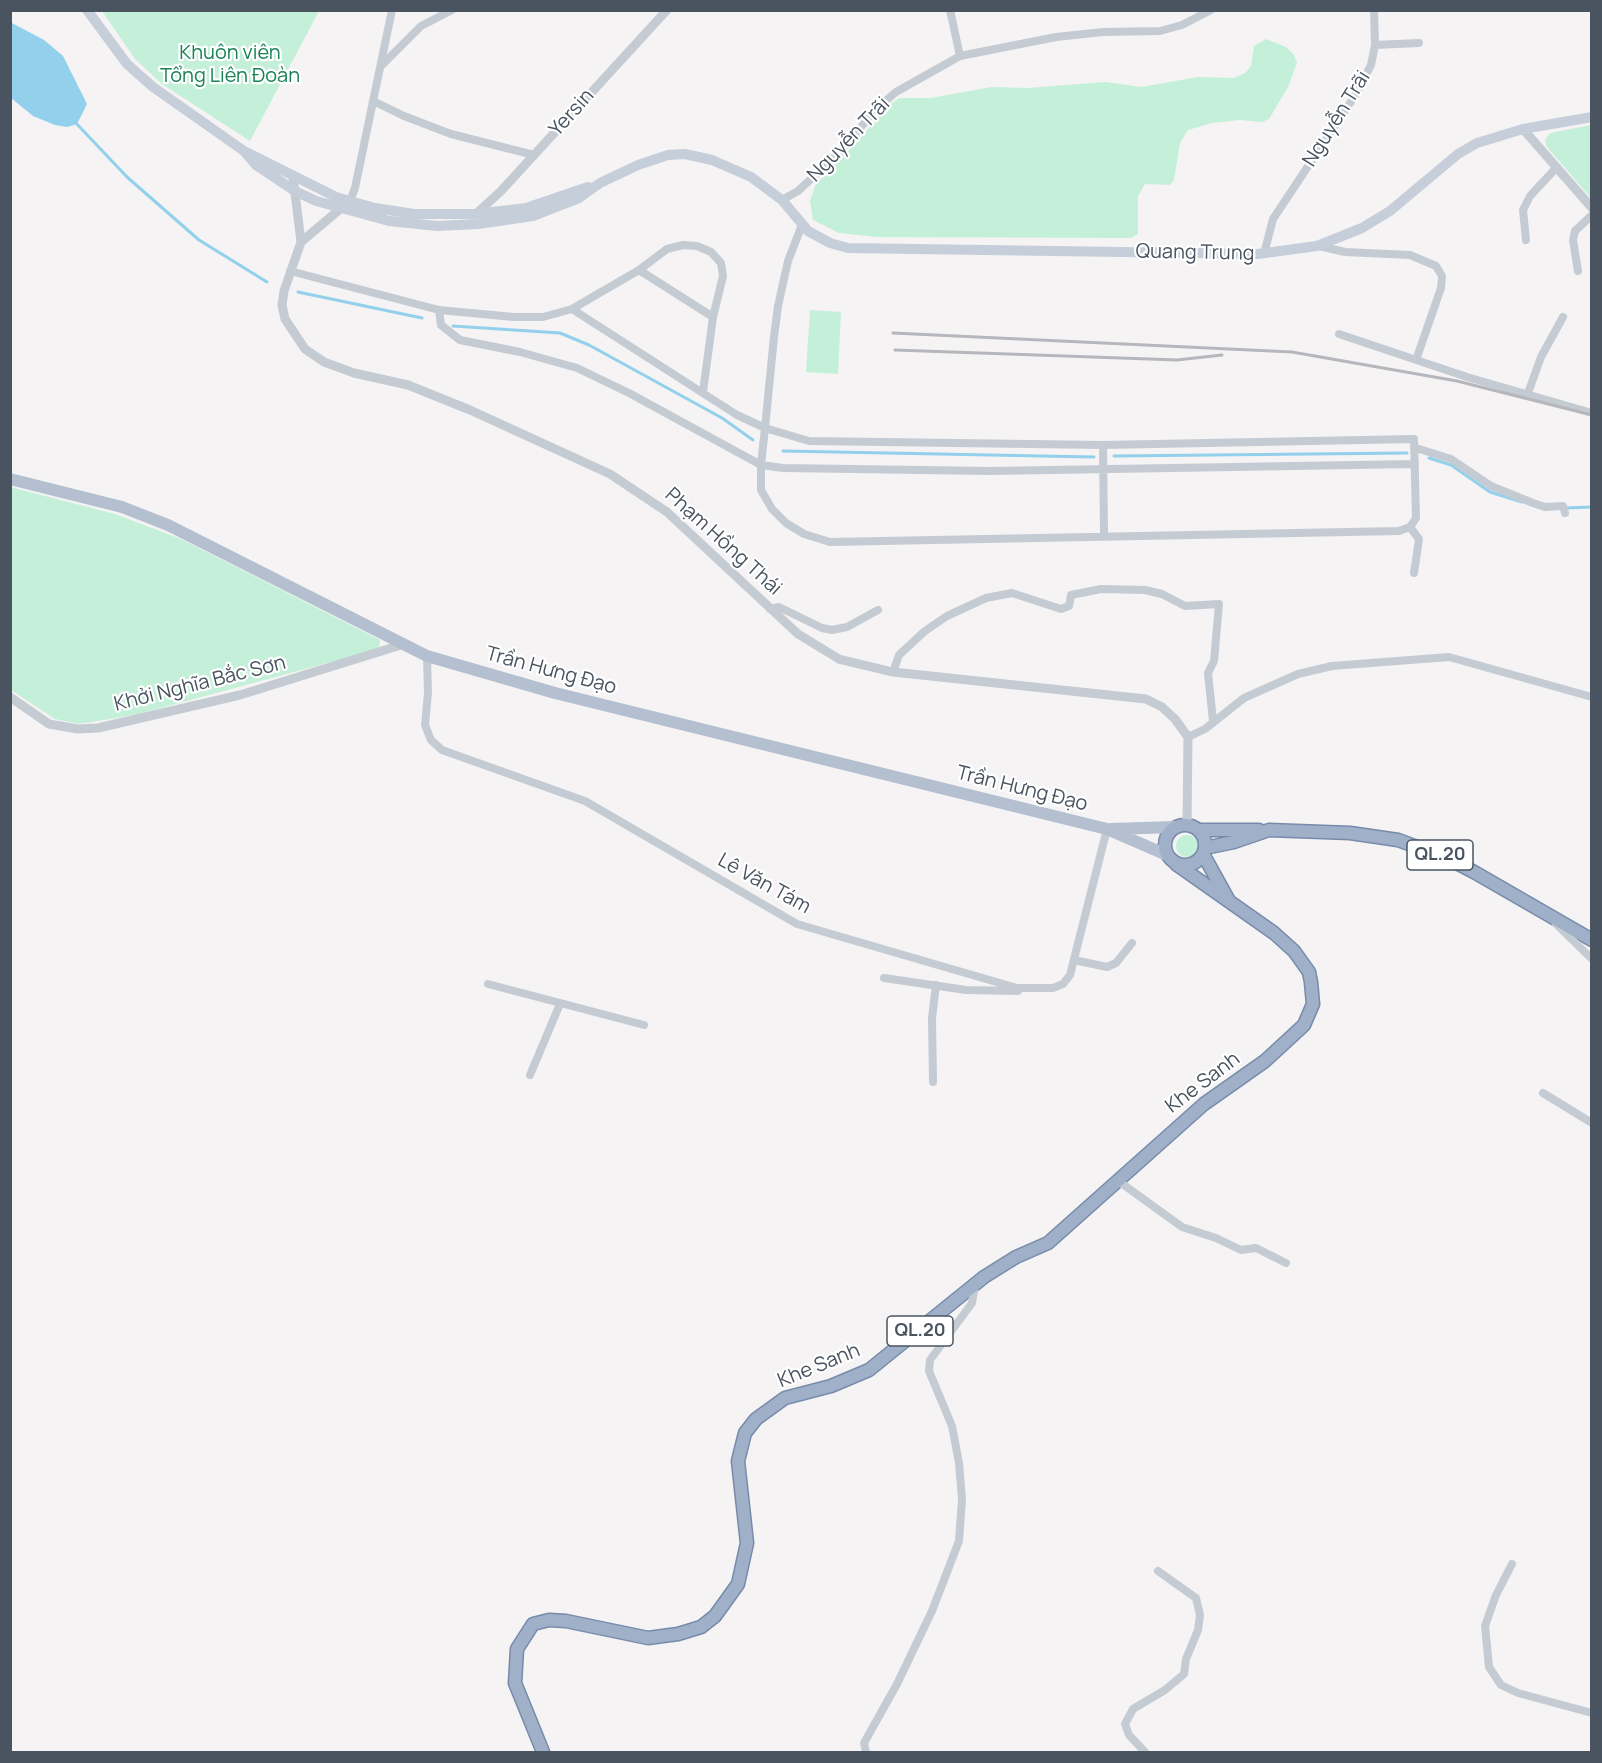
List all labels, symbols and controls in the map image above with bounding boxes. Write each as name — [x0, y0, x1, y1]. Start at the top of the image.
park label: Khuôn viên Tổng Liên Đoàn — [160, 41, 300, 88]
street label: Nguyễn Trãi — [1298, 67, 1376, 171]
street label: Yersin — [545, 85, 599, 141]
street label: Nguyễn Trãi — [803, 93, 895, 187]
street label: Quang Trung — [1135, 240, 1255, 266]
street label: Phạm Hồng Thái — [660, 483, 786, 601]
street label: Trần Hưng Đạo — [483, 642, 619, 700]
street label: Khởi Nghĩa Bắc Sơn — [112, 651, 288, 717]
street label: Trần Hưng Đạo — [954, 761, 1090, 817]
road number: QL.20 — [1407, 840, 1473, 870]
street label: Lê Văn Tám — [713, 849, 815, 919]
street label: Khe Sanh — [1161, 1047, 1245, 1119]
road number: QL.20 — [887, 1316, 953, 1346]
street label: Khe Sanh — [774, 1339, 864, 1393]

